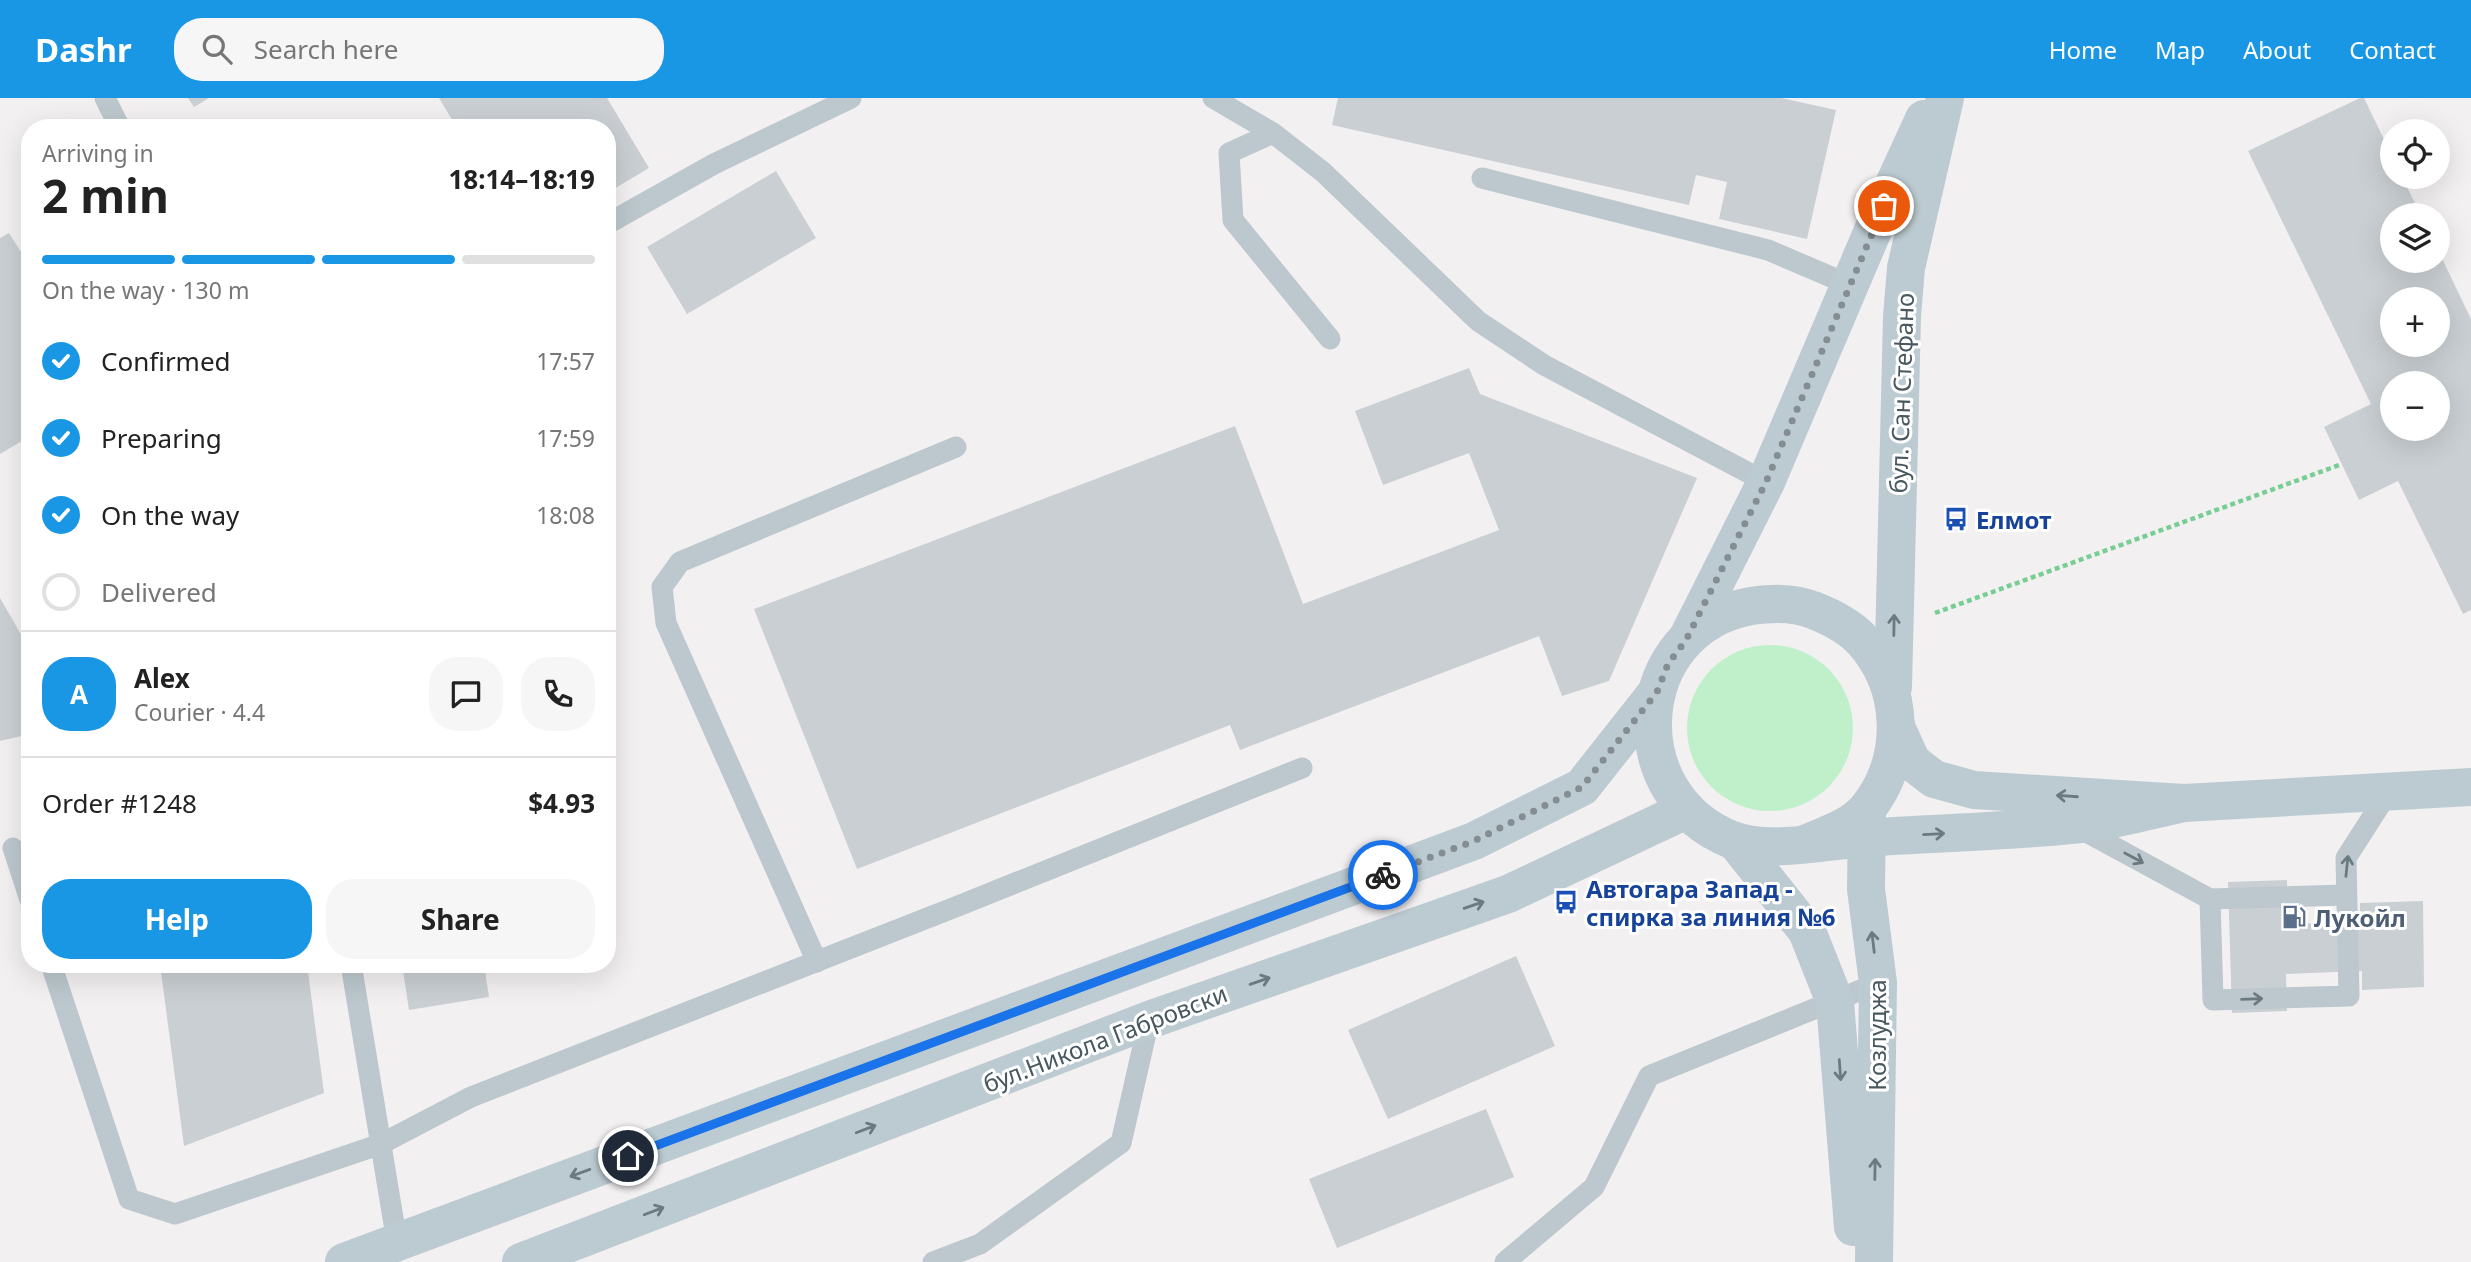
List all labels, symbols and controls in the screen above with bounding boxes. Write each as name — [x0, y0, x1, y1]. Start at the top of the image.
search box — [174, 18, 664, 81]
text: Dashr — [35, 27, 132, 72]
icon: search — [198, 30, 236, 68]
text: Search here — [254, 31, 398, 67]
text: Home — [2049, 33, 2117, 66]
text: Map — [2155, 33, 2205, 66]
text: About — [2243, 33, 2311, 66]
text: Contact — [2349, 33, 2436, 66]
map controls — [2380, 119, 2450, 441]
button: locate — [2380, 119, 2450, 189]
text: Arriving in — [42, 137, 154, 169]
text: 18:14–18:19 — [448, 161, 595, 197]
text: 2 min — [42, 164, 169, 226]
pin — [1854, 176, 1914, 236]
icon: bag — [1865, 187, 1903, 225]
button: layers — [2380, 203, 2450, 273]
text: On the way · 130 m — [42, 274, 249, 306]
button: + — [2380, 287, 2450, 357]
street label: бул. Сан Стефано — [1881, 292, 1921, 494]
icon: check — [42, 342, 80, 380]
text: Confirmed — [101, 343, 231, 379]
text: 17:57 — [536, 345, 595, 377]
button: − — [2380, 371, 2450, 441]
icon: check — [42, 419, 80, 457]
text: Preparing — [101, 420, 222, 456]
text: 17:59 — [536, 422, 595, 454]
icon: check — [42, 496, 80, 534]
text: On the way — [101, 497, 239, 533]
text: 18:08 — [536, 499, 595, 531]
place label: Елмот — [1976, 503, 2051, 536]
bus stop icon: Елмот — [1942, 505, 1970, 533]
text: Delivered — [101, 574, 217, 610]
one-way arrow — [1887, 613, 1901, 636]
button: chat — [429, 657, 503, 731]
button: phone — [521, 657, 595, 731]
text: Alex — [134, 660, 190, 696]
text: A — [70, 676, 88, 712]
text: Courier · 4.4 — [134, 696, 265, 728]
text: Order #1248 — [42, 785, 197, 821]
text: $4.93 — [528, 785, 595, 821]
one-way arrow — [2056, 789, 2079, 802]
one-way arrow — [1923, 827, 1945, 840]
courier — [1348, 840, 1418, 910]
one-way arrow — [2123, 852, 2144, 865]
one-way arrow — [2341, 855, 2354, 877]
icon: bike — [1364, 856, 1402, 894]
place label: Автогара Запад - спирка за линия №6 — [1586, 872, 1836, 933]
button: Help — [42, 879, 312, 959]
button: Share — [326, 879, 595, 959]
bus stop icon: Автогара Запад - спирка за линия №6 — [1552, 888, 1580, 916]
one-way arrow — [1463, 898, 1485, 910]
place label: Лукойл — [2314, 901, 2406, 934]
fuel station icon: Лукойл — [2280, 903, 2308, 931]
one-way arrow — [1866, 931, 1879, 954]
one-way arrow — [1248, 974, 1270, 986]
street label: бул.Никола Габровски — [978, 976, 1232, 1100]
street label: Козлуджа — [1860, 979, 1893, 1091]
one-way arrow — [2241, 992, 2264, 1006]
one-way arrow — [1834, 1058, 1847, 1081]
one-way arrow — [854, 1122, 876, 1135]
pin — [598, 1126, 658, 1186]
icon: home — [609, 1137, 647, 1175]
one-way arrow — [1869, 1158, 1882, 1181]
one-way arrow — [570, 1168, 592, 1181]
one-way arrow — [642, 1204, 664, 1216]

